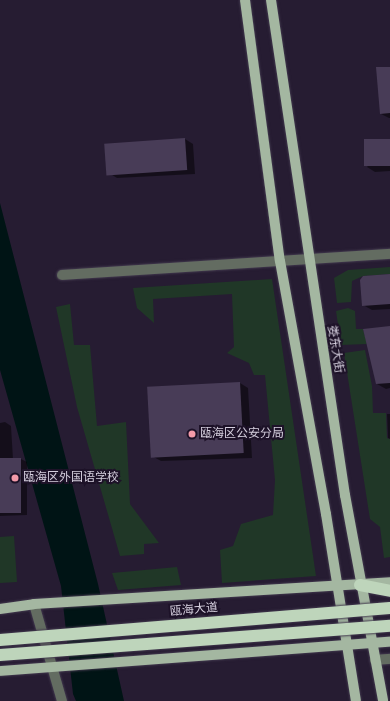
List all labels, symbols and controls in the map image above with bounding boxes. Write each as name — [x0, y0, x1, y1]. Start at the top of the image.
street label: 娄东大街 — [324, 324, 346, 374]
place label: 瓯海区公安分局 — [200, 427, 284, 441]
marker: 瓯海区公安分局 — [187, 429, 197, 439]
place label: 瓯海区外国语学校 — [23, 471, 119, 485]
marker: 瓯海区外国语学校 — [10, 473, 20, 483]
street label: 瓯海大道 — [169, 601, 219, 619]

